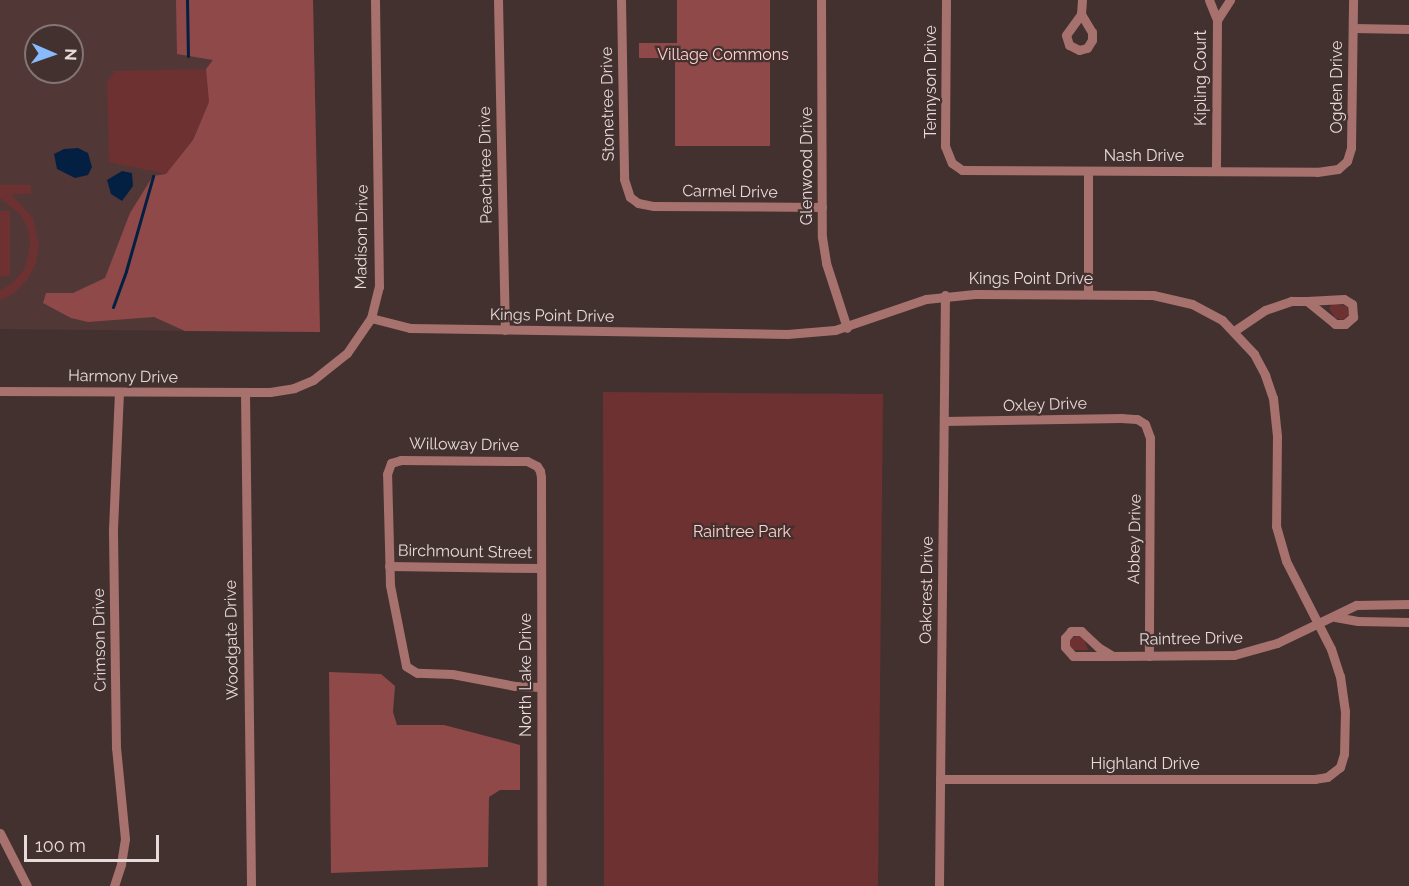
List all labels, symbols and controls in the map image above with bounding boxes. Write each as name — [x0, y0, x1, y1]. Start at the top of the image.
north arrow — [24, 24, 84, 84]
street label: Tennyson Drive — [921, 25, 941, 139]
street label: Kipling Court — [1191, 30, 1211, 126]
street label: Ogden Drive — [1327, 41, 1347, 133]
park label: Village Commons — [657, 45, 789, 65]
street label: Stonetree Drive — [597, 46, 619, 162]
text: N — [61, 48, 80, 61]
street label: Peachtree Drive — [475, 106, 497, 224]
street label: Glenwood Drive — [797, 107, 817, 225]
street label: Nash Drive — [1104, 146, 1184, 166]
street label: Carmel Drive — [682, 182, 778, 202]
street label: Madison Drive — [351, 184, 373, 290]
street label: Kings Point Drive — [969, 269, 1093, 289]
street label: Kings Point Drive — [490, 305, 614, 327]
street label: Harmony Drive — [68, 366, 178, 388]
street label: Oxley Drive — [1003, 394, 1087, 416]
street label: Willoway Drive — [409, 434, 519, 456]
street label: Abbey Drive — [1125, 494, 1145, 584]
park label: Raintree Park — [693, 522, 791, 542]
street label: Oakcrest Drive — [916, 536, 938, 644]
street label: Birchmount Street — [398, 541, 532, 563]
street label: Woodgate Drive — [221, 580, 243, 700]
street label: Crimson Drive — [89, 588, 111, 692]
street label: North Lake Drive — [516, 613, 536, 737]
street label: Raintree Drive — [1139, 628, 1243, 650]
street label: Highland Drive — [1090, 754, 1200, 774]
scale bar — [27, 823, 162, 861]
text: 100 m — [35, 835, 86, 856]

